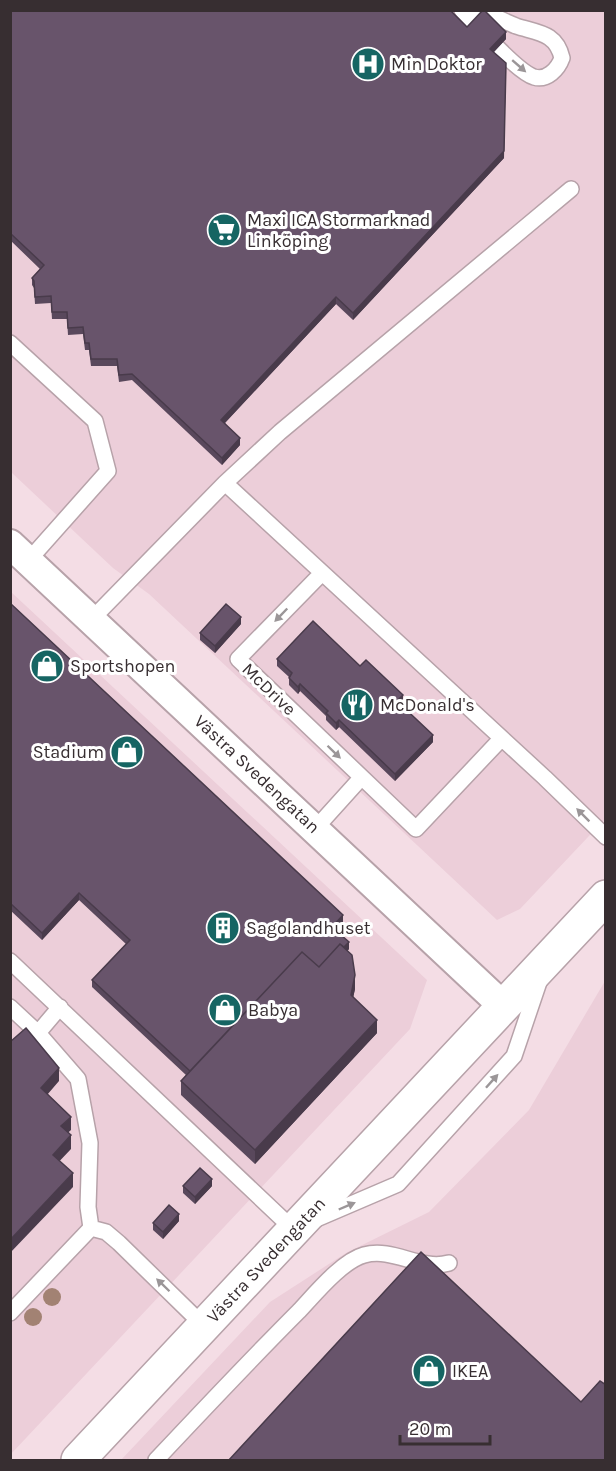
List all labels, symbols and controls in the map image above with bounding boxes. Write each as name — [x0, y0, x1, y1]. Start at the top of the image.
hospital icon: Min Doktor — [350, 46, 386, 82]
place label: Min Doktor — [391, 53, 482, 75]
one-way arrow — [511, 59, 527, 72]
place label: Maxi ICA Stormarknad Linköping — [247, 209, 431, 252]
supermarket icon: Maxi ICA Stormarknad Linköping — [206, 212, 242, 248]
one-way arrow — [275, 607, 289, 621]
shop icon: Sportshopen — [29, 648, 65, 684]
place label: Sportshopen — [70, 655, 175, 677]
street label: McDrive — [237, 658, 301, 720]
restaurant icon: McDonald's — [339, 687, 375, 723]
place label: McDonald's — [380, 694, 475, 716]
street label: Västra Svedengatan — [190, 710, 324, 838]
shop icon: Stadium — [109, 734, 145, 770]
place label: Stadium — [33, 741, 104, 763]
one-way arrow — [326, 744, 340, 758]
one-way arrow — [576, 808, 590, 822]
building icon: Sagolandhuset — [205, 910, 241, 946]
place label: Sagolandhuset — [246, 917, 371, 939]
shop icon: Babya — [207, 992, 243, 1028]
place label: Babya — [248, 999, 298, 1021]
one-way arrow — [485, 1074, 498, 1089]
street label: Västra Svedengatan — [202, 1193, 330, 1327]
one-way arrow — [338, 1201, 356, 1211]
one-way arrow — [156, 1278, 170, 1292]
shop icon: IKEA — [411, 1353, 447, 1389]
place label: IKEA — [452, 1360, 488, 1382]
scale bar — [400, 1408, 490, 1446]
text: 20 m — [409, 1418, 451, 1440]

